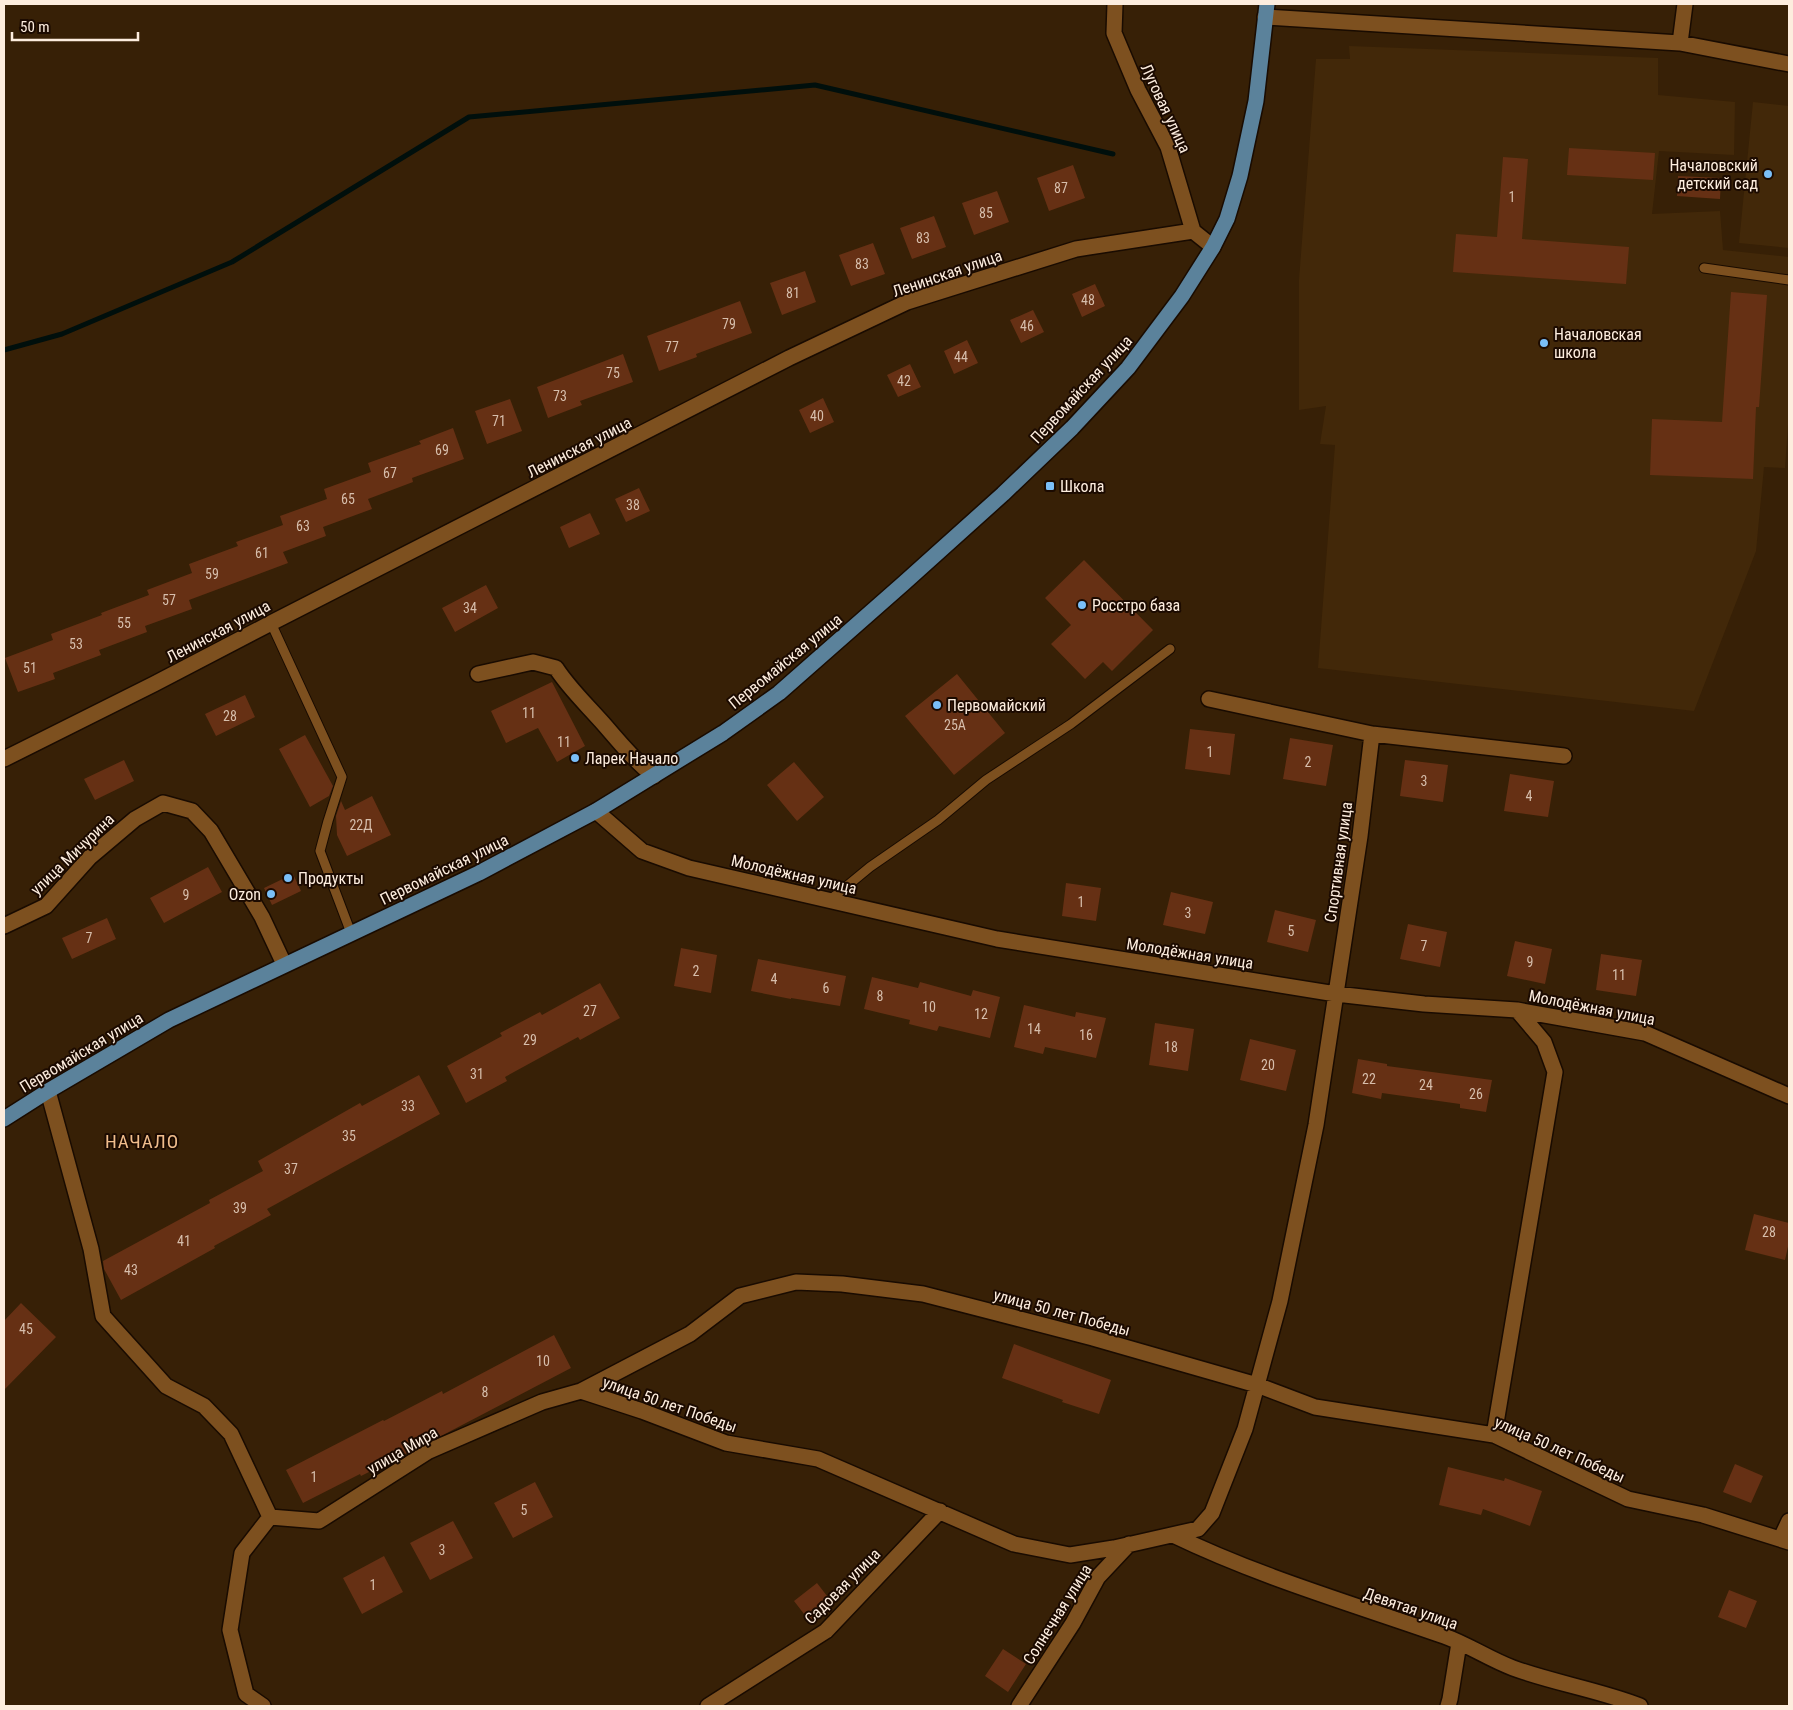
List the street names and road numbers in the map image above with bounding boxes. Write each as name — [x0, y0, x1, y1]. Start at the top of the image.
street label: Луговая улица — [1137, 61, 1194, 156]
street label: Ленинская улица — [890, 246, 1004, 301]
street label: Первомайская улица — [1027, 332, 1136, 447]
street label: Ленинская улица — [524, 413, 635, 482]
street label: Ленинская улица — [163, 596, 273, 667]
street label: Первомайская улица — [725, 610, 846, 713]
street label: Спортивная улица — [1321, 801, 1356, 924]
street label: улица Мичурина — [27, 810, 118, 899]
street label: Первомайская улица — [377, 830, 511, 909]
street label: Молодёжная улица — [729, 851, 858, 898]
street label: Молодёжная улица — [1125, 934, 1255, 973]
street label: Молодёжная улица — [1527, 986, 1657, 1029]
street label: Первомайская улица — [16, 1008, 146, 1097]
street label: улица 50 лет Победы — [992, 1285, 1132, 1340]
street label: улица 50 лет Победы — [600, 1373, 739, 1436]
street label: улица 50 лет Победы — [1492, 1412, 1628, 1487]
street label: улица Мира — [364, 1423, 441, 1478]
street label: Садовая улица — [801, 1545, 884, 1628]
street label: Солнечная улица — [1019, 1561, 1096, 1668]
street label: Девятая улица — [1361, 1583, 1460, 1633]

